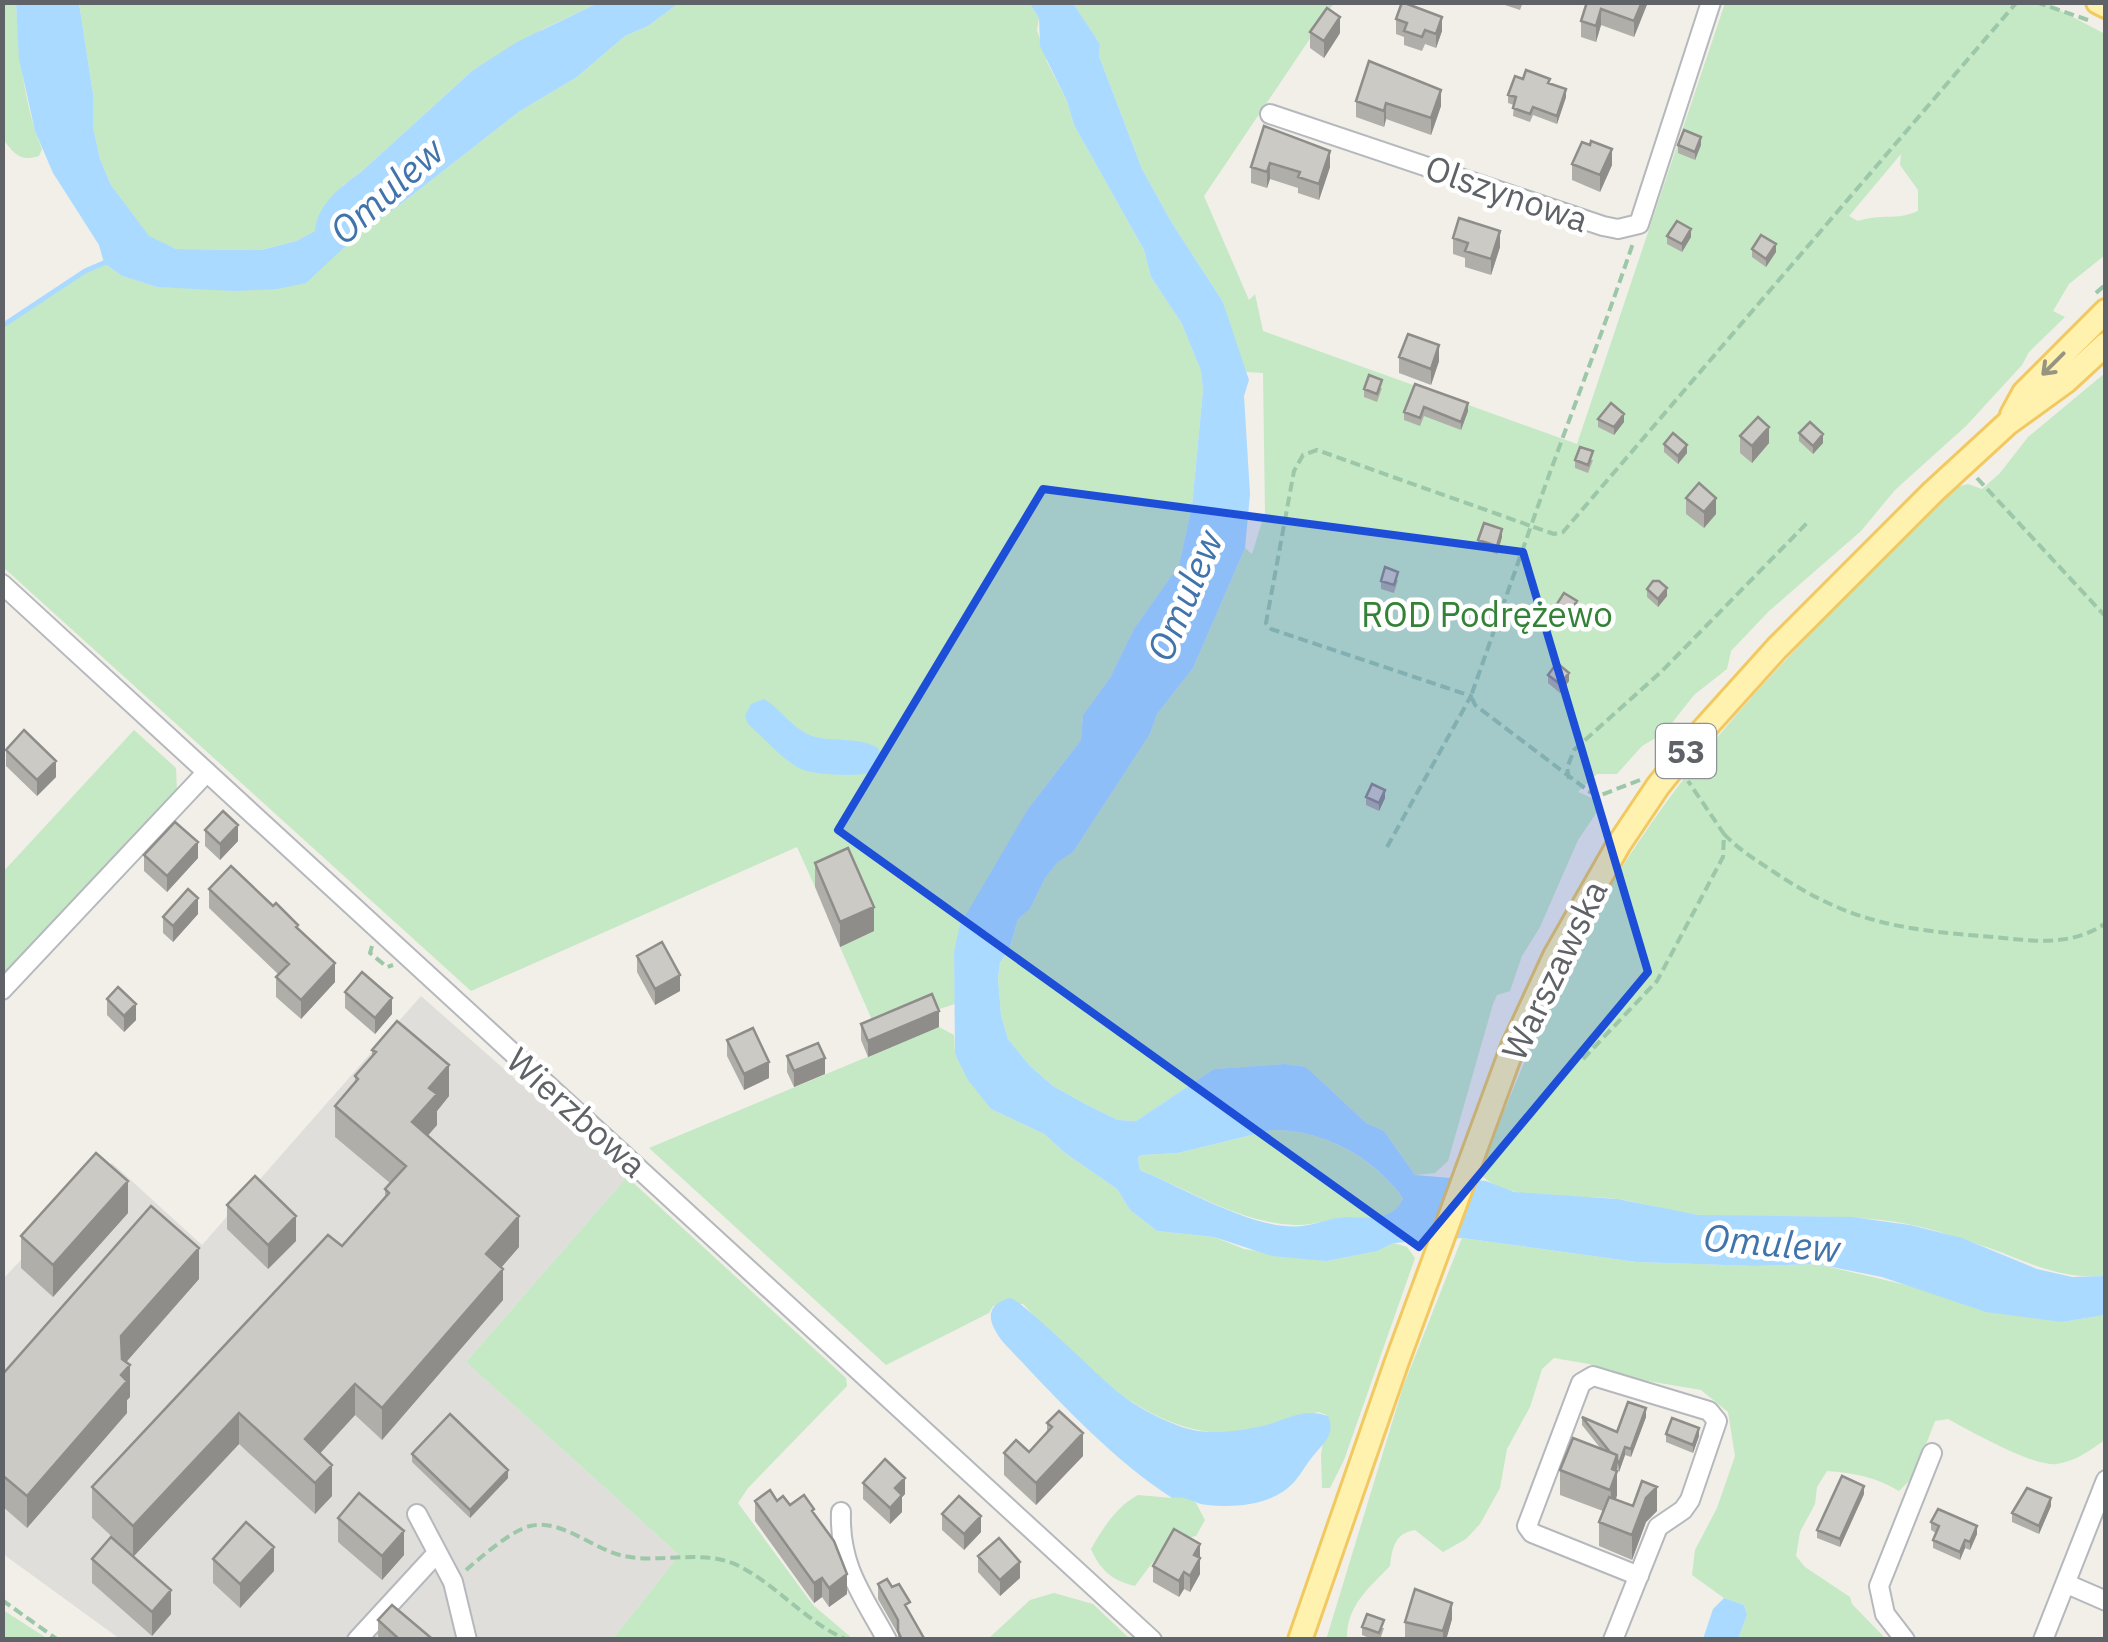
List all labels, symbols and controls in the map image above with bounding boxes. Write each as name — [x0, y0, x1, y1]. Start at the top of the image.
water label: Omulew — [319, 125, 454, 254]
street label: Olszynowa — [1419, 144, 1595, 242]
one-way arrow — [2041, 351, 2065, 375]
water label: Omulew — [1135, 522, 1234, 668]
park label: ROD Podrężewo — [1361, 591, 1613, 637]
road number: 53 — [1656, 724, 1716, 778]
street label: Warszawska — [1491, 872, 1617, 1068]
street label: Wierzbowa — [497, 1037, 657, 1187]
water label: Omulew — [1702, 1212, 1843, 1272]

